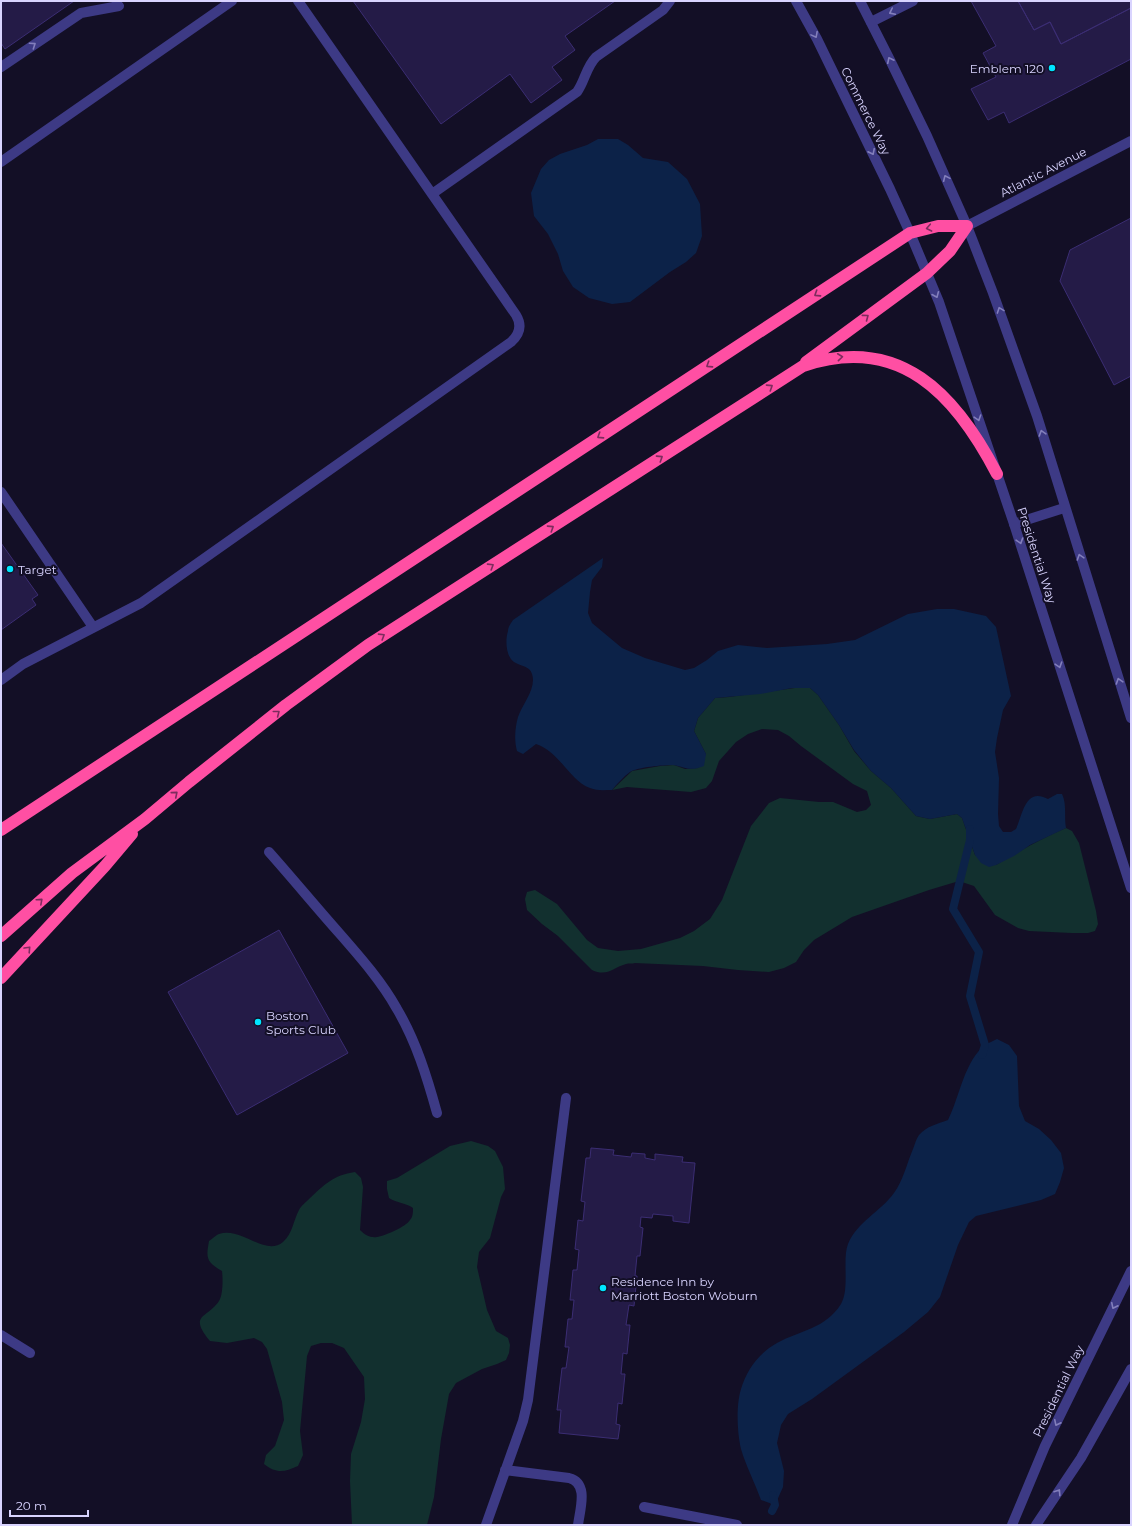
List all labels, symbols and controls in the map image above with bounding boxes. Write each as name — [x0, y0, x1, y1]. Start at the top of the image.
one-way arrow — [889, 7, 896, 14]
one-way arrow — [810, 31, 817, 39]
one-way arrow — [29, 42, 36, 50]
one-way arrow — [887, 57, 895, 64]
place label: Emblem 120 — [970, 61, 1044, 76]
marker: Emblem 120 — [1047, 63, 1057, 73]
street label: Commerce Way — [838, 64, 894, 158]
street label: Atlantic Avenue — [997, 144, 1089, 200]
one-way arrow — [867, 148, 875, 156]
one-way arrow — [942, 174, 950, 181]
one-way arrow — [926, 224, 932, 232]
one-way arrow — [815, 289, 822, 296]
one-way arrow — [931, 291, 939, 298]
one-way arrow — [996, 307, 1004, 314]
one-way arrow — [862, 315, 869, 322]
one-way arrow — [837, 353, 843, 362]
one-way arrow — [706, 360, 713, 368]
one-way arrow — [765, 385, 772, 392]
one-way arrow — [973, 414, 982, 421]
one-way arrow — [1038, 430, 1047, 437]
one-way arrow — [597, 432, 604, 439]
one-way arrow — [656, 455, 663, 462]
street label: Presidential Way — [1014, 505, 1060, 606]
one-way arrow — [547, 525, 554, 533]
one-way arrow — [1015, 537, 1023, 544]
one-way arrow — [1076, 554, 1085, 561]
place label: Target — [18, 562, 57, 577]
marker: Target — [5, 564, 15, 574]
one-way arrow — [487, 564, 494, 571]
one-way arrow — [378, 634, 385, 641]
one-way arrow — [1054, 661, 1063, 668]
one-way arrow — [1115, 678, 1124, 685]
one-way arrow — [272, 710, 279, 717]
one-way arrow — [170, 791, 178, 798]
one-way arrow — [36, 898, 43, 905]
one-way arrow — [23, 947, 30, 954]
place label: Boston Sports Club — [266, 1008, 336, 1037]
marker: Boston Sports Club — [253, 1017, 263, 1027]
place label: Residence Inn by Marriott Boston Woburn — [611, 1274, 758, 1303]
marker: Residence Inn by Marriott Boston Woburn — [598, 1283, 608, 1293]
one-way arrow — [1111, 1302, 1119, 1310]
street label: Presidential Way — [1029, 1342, 1087, 1439]
one-way arrow — [1054, 1419, 1062, 1426]
one-way arrow — [1053, 1490, 1060, 1497]
scale bar — [10, 1492, 88, 1518]
text: 20 m — [16, 1498, 47, 1513]

